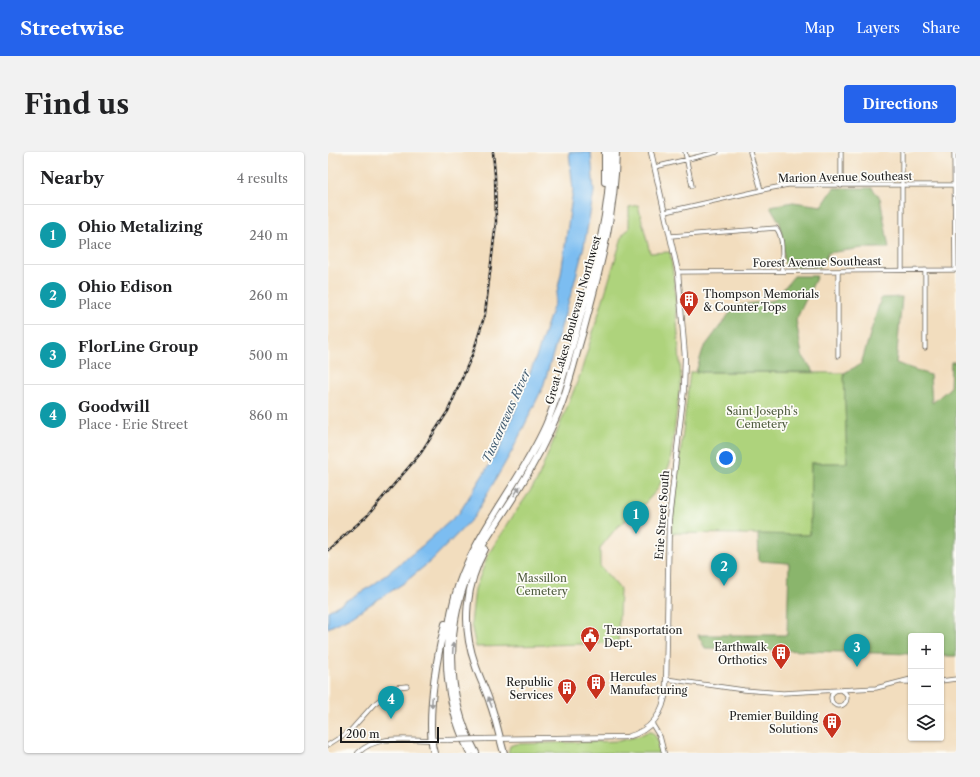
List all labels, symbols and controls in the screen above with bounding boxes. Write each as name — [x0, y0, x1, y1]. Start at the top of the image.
text: Streetwise — [20, 17, 124, 40]
text: Map — [804, 19, 834, 37]
text: Layers — [856, 19, 900, 37]
text: Share — [922, 19, 960, 37]
button: Directions — [844, 85, 956, 123]
text: Find us — [24, 87, 129, 121]
text: Nearby — [40, 168, 104, 188]
street label: Marion Avenue Southeast — [778, 169, 912, 185]
text: 4 results — [237, 170, 288, 186]
text: Ohio Metalizing — [78, 217, 202, 236]
text: 1 — [50, 227, 56, 243]
text: 240 m — [249, 227, 288, 243]
street label: Great Lakes Boulevard Northwest — [542, 234, 604, 406]
text: Place — [78, 236, 111, 252]
street label: Forest Avenue Southeast — [753, 254, 882, 270]
text: Ohio Edison — [78, 277, 173, 296]
text: 2 — [49, 287, 57, 303]
text: 260 m — [249, 287, 288, 303]
place label: Thompson Memorials & Counter Tops — [703, 287, 819, 314]
building icon: Thompson Memorials & Counter Tops — [678, 289, 700, 317]
text: Place — [78, 296, 111, 312]
text: FlorLine Group — [78, 337, 198, 356]
text: 3 — [49, 347, 57, 363]
text: 500 m — [249, 347, 288, 363]
text: Place — [78, 356, 111, 372]
water label: Tuscarawas River — [479, 366, 534, 465]
text: Goodwill — [78, 397, 150, 416]
park label: Saint Joseph's Cemetery — [726, 404, 798, 431]
text: 4 — [49, 407, 57, 423]
text: 860 m — [249, 407, 288, 423]
text: Place · Erie Street — [78, 416, 188, 432]
your location — [716, 448, 736, 468]
street label: Erie Street South — [652, 470, 672, 560]
one-way arrow — [513, 486, 521, 496]
pin: 1 — [623, 501, 649, 534]
pin: 2 — [711, 553, 737, 586]
park label: Massillon Cemetery — [516, 571, 569, 598]
place label: Transportation Dept. — [604, 623, 682, 650]
public building icon: Transportation Dept. — [579, 625, 601, 653]
map controls — [908, 633, 944, 741]
button: + — [908, 633, 944, 669]
pin: 3 — [844, 634, 870, 667]
place label: Earthwalk Orthotics — [714, 640, 768, 667]
one-way arrow — [449, 642, 456, 654]
building icon: Earthwalk Orthotics — [770, 642, 792, 670]
button: − — [908, 669, 944, 705]
place label: Hercules Manufacturing — [610, 670, 688, 697]
building icon: Hercules Manufacturing — [585, 672, 607, 700]
place label: Republic Services — [506, 675, 553, 702]
building icon: Republic Services — [556, 677, 578, 705]
pin: 4 — [378, 686, 404, 719]
one-way arrow — [428, 696, 435, 708]
one-way arrow — [486, 696, 492, 708]
button: layers — [908, 705, 944, 741]
place label: Premier Building Solutions — [729, 709, 818, 736]
building icon: Premier Building Solutions — [821, 711, 843, 739]
scale bar — [340, 725, 439, 744]
text: 200 m — [346, 727, 379, 741]

